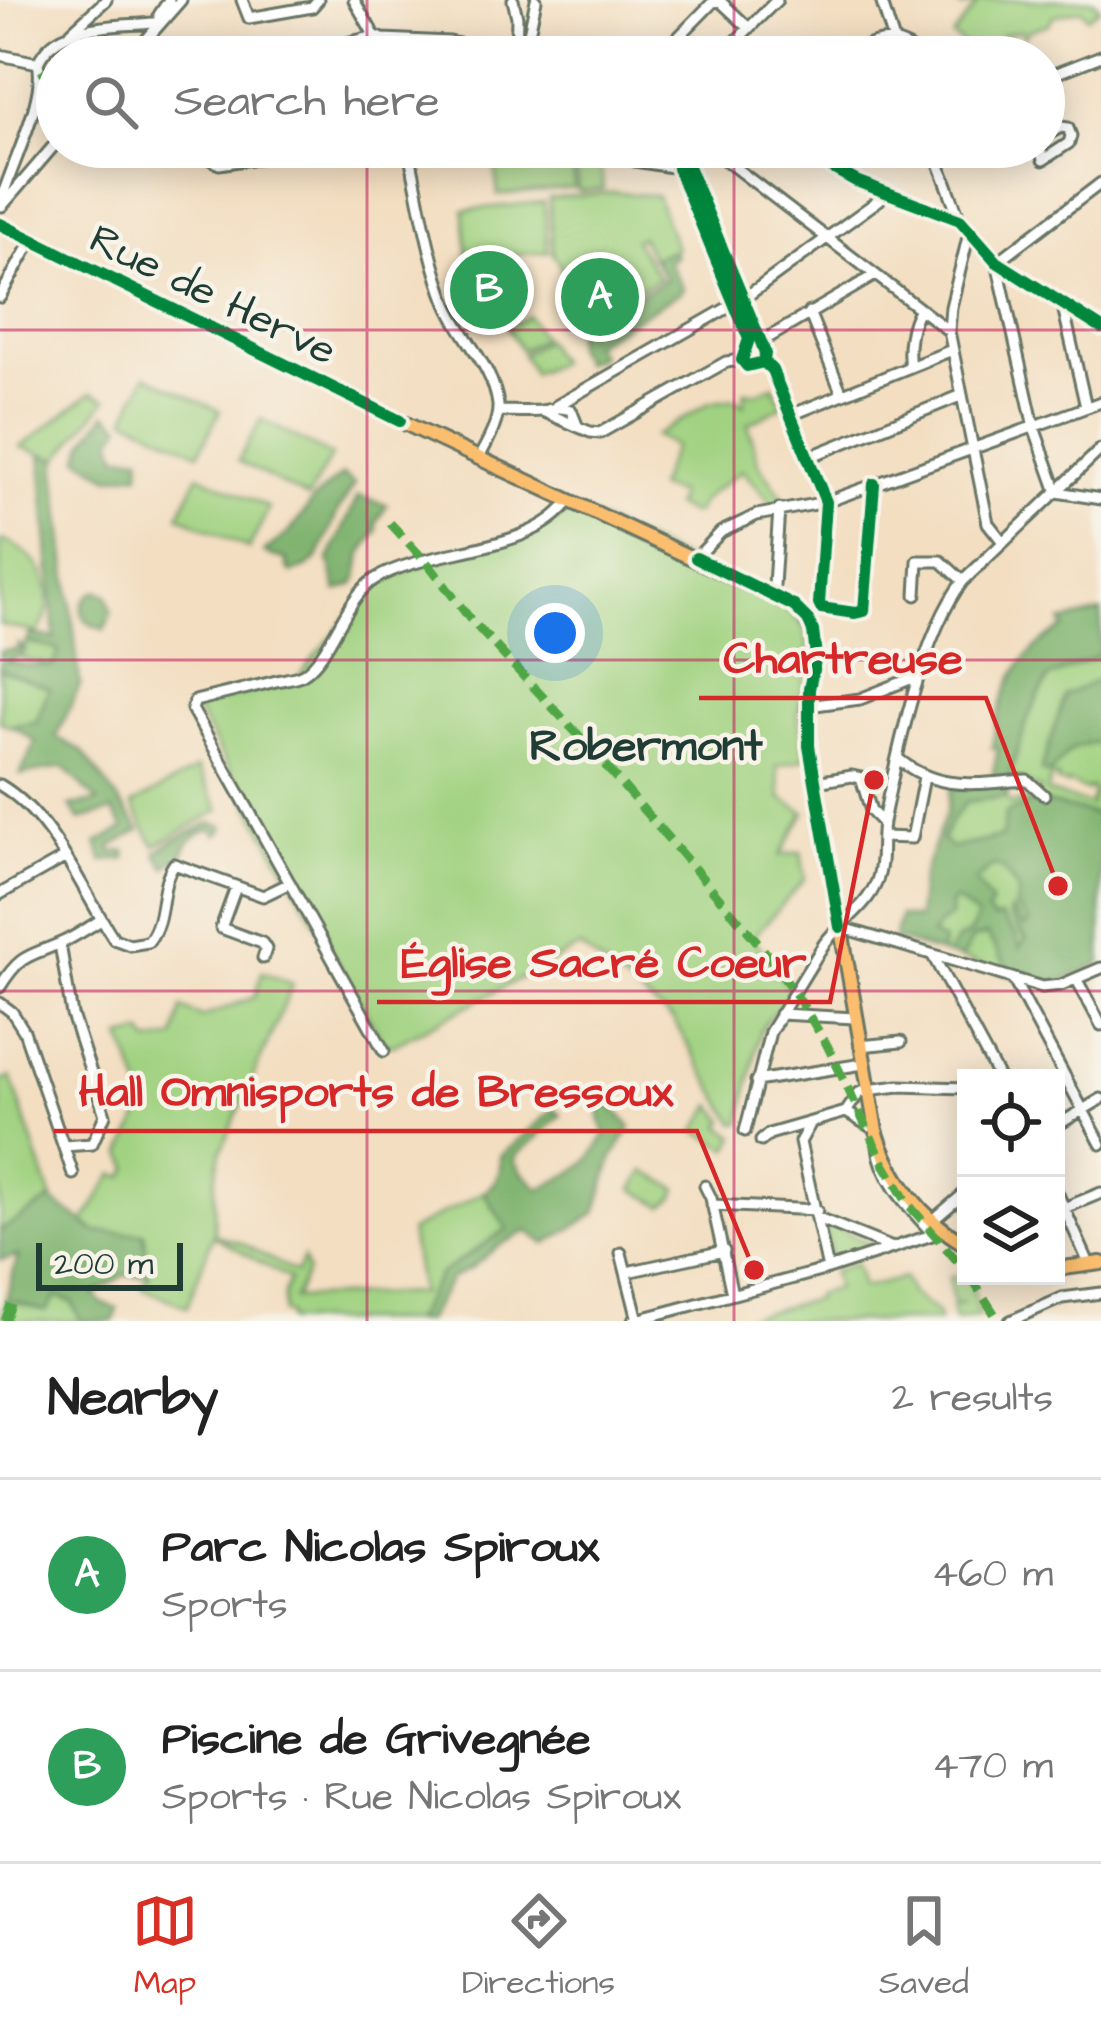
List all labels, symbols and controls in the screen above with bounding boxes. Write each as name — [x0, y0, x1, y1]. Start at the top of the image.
search box — [36, 36, 1065, 168]
icon: search — [78, 69, 144, 135]
text: Search here — [174, 71, 440, 133]
street label: Rue de Herve — [80, 211, 346, 380]
pin: B — [450, 245, 528, 335]
pin: A — [561, 252, 639, 342]
your location — [525, 603, 585, 663]
callout: Chartreuse — [699, 617, 986, 698]
text: Chartreuse — [723, 629, 963, 691]
district label: Robermont — [530, 716, 763, 778]
callout: Église Sacré Coeur — [377, 921, 830, 1002]
text: Église Sacré Coeur — [401, 933, 807, 996]
callout: Hall Omnisports de Bressoux — [54, 1050, 697, 1131]
text: Hall Omnisports de Bressoux — [79, 1062, 674, 1124]
map controls — [957, 1069, 1065, 1285]
button: locate — [957, 1069, 1065, 1177]
button: layers — [957, 1177, 1065, 1285]
scale bar — [36, 1237, 183, 1290]
text: 200 m — [54, 1241, 153, 1287]
text: Nearby — [48, 1364, 218, 1435]
text: 2 results — [892, 1372, 1053, 1426]
text: Parc Nicolas Spiroux — [162, 1517, 599, 1579]
text: A — [75, 1548, 99, 1602]
text: 460 m — [931, 1548, 1053, 1602]
text: Sports — [162, 1579, 288, 1633]
text: Piscine de Grivegnée — [162, 1709, 591, 1771]
text: B — [73, 1740, 101, 1794]
text: 470 m — [932, 1740, 1053, 1794]
text: Sports · Rue Nicolas Spiroux — [162, 1771, 681, 1825]
tab: Map — [132, 1888, 198, 2006]
tab: Directions — [462, 1888, 615, 2006]
tab: Saved — [879, 1888, 969, 2006]

